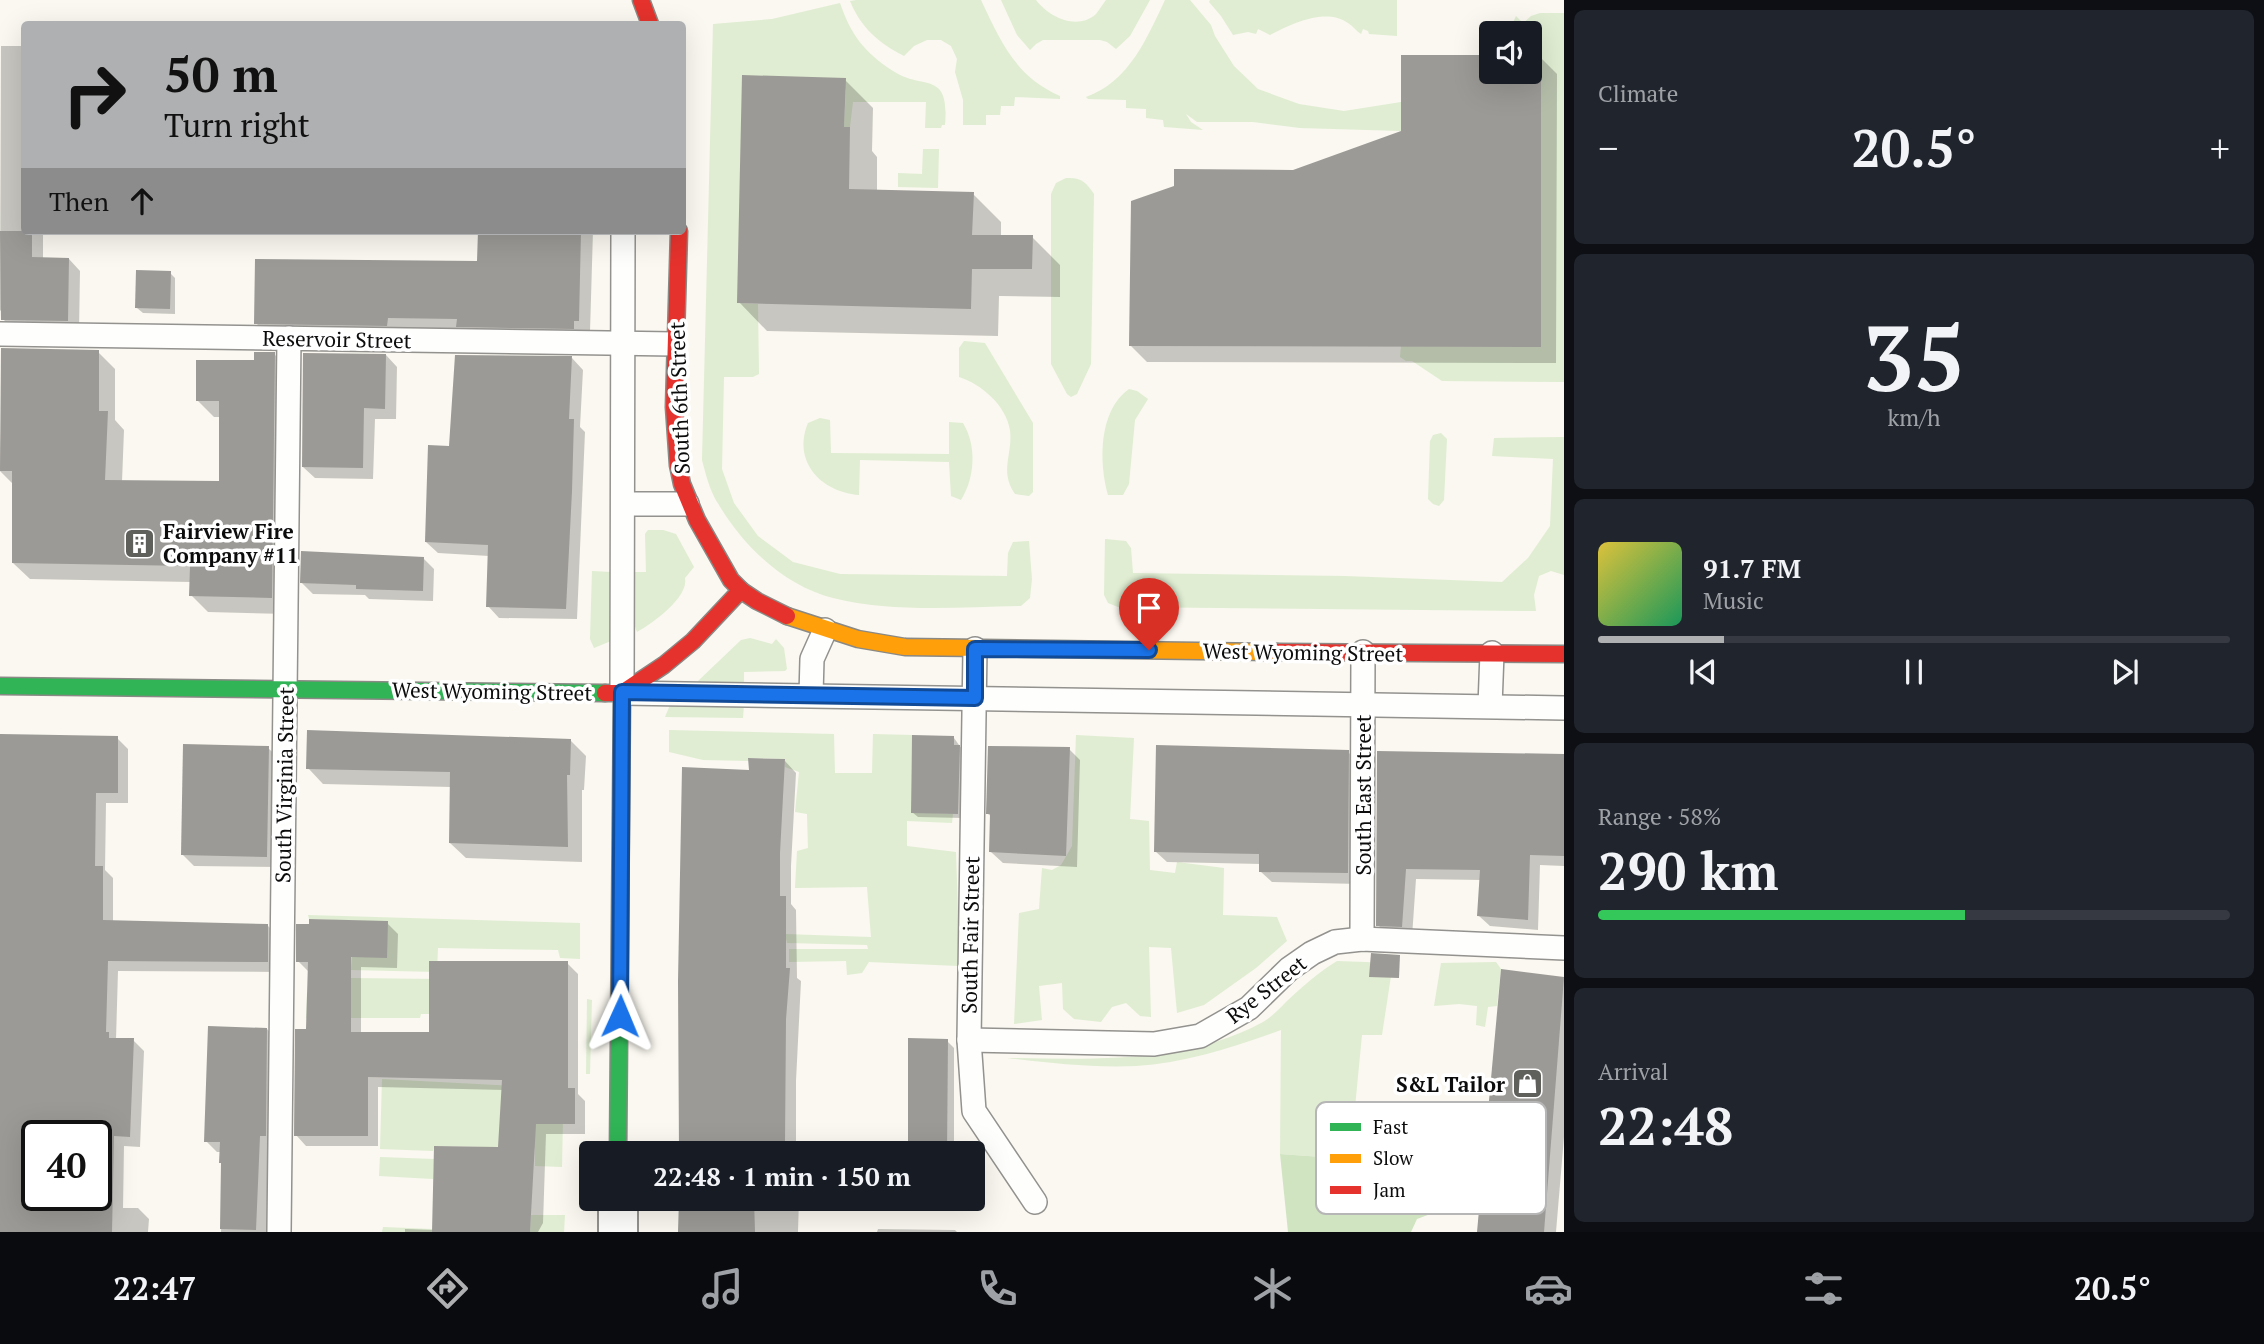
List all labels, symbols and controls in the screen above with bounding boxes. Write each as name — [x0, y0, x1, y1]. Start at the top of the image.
map controls — [1479, 21, 1542, 84]
button: sound — [1479, 21, 1542, 84]
text: 50 m — [164, 41, 278, 106]
icon: right — [49, 49, 140, 140]
text: Climate — [1598, 78, 1678, 109]
text: Turn right — [164, 104, 310, 146]
text: 20.5° — [1851, 113, 1977, 182]
text: − — [1598, 123, 1618, 173]
text: + — [2210, 123, 2230, 173]
icon: ahead — [123, 182, 161, 220]
text: Then — [49, 184, 109, 218]
text: 35 — [1863, 296, 1965, 417]
street label: South 6th Street — [662, 321, 696, 475]
street label: Reservoir Street — [262, 324, 412, 354]
text: km/h — [1887, 402, 1941, 433]
place label: Fairview Fire Company #11 — [163, 517, 299, 569]
building icon: Fairview Fire Company #11 — [123, 526, 157, 560]
text: 91.7 FM — [1703, 551, 1801, 585]
pin — [1119, 578, 1179, 650]
text: Music — [1703, 585, 1764, 616]
icon: arrive — [1130, 589, 1168, 627]
street label: West Wyoming Street — [1203, 636, 1404, 668]
icon: previous — [1684, 653, 1722, 691]
icon: pause — [1895, 653, 1933, 691]
icon: next — [2106, 653, 2144, 691]
street label: West Wyoming Street — [392, 675, 593, 707]
street label: South Virginia Street — [268, 686, 300, 883]
street label: South East Street — [1349, 714, 1377, 876]
text: Range · 58% — [1598, 801, 1721, 832]
text: 290 km — [1598, 836, 1779, 905]
street label: South Fair Street — [955, 856, 985, 1014]
street label: Rye Street — [1220, 949, 1312, 1029]
position arrow — [583, 979, 657, 1053]
text: Arrival — [1598, 1056, 1669, 1087]
shop icon: S&L Tailor — [1511, 1067, 1545, 1101]
place label: S&L Tailor — [1396, 1070, 1505, 1098]
text: 22:48 — [1598, 1091, 1733, 1160]
legend — [1316, 1102, 1546, 1214]
text: Fast — [1373, 1114, 1408, 1139]
speed limit sign: 40 — [21, 1120, 112, 1211]
text: Slow — [1373, 1145, 1414, 1170]
text: 22:48 · 1 min · 150 m — [653, 1159, 911, 1193]
text: Jam — [1373, 1177, 1406, 1202]
icon: directions — [423, 1264, 472, 1313]
icon: music — [698, 1264, 747, 1313]
icon: phone — [973, 1264, 1022, 1313]
icon: climate — [1248, 1264, 1297, 1313]
icon: car — [1524, 1264, 1573, 1313]
icon: filters — [1799, 1264, 1848, 1313]
text: 22:47 — [113, 1267, 196, 1309]
text: 20.5° — [2074, 1267, 2151, 1309]

